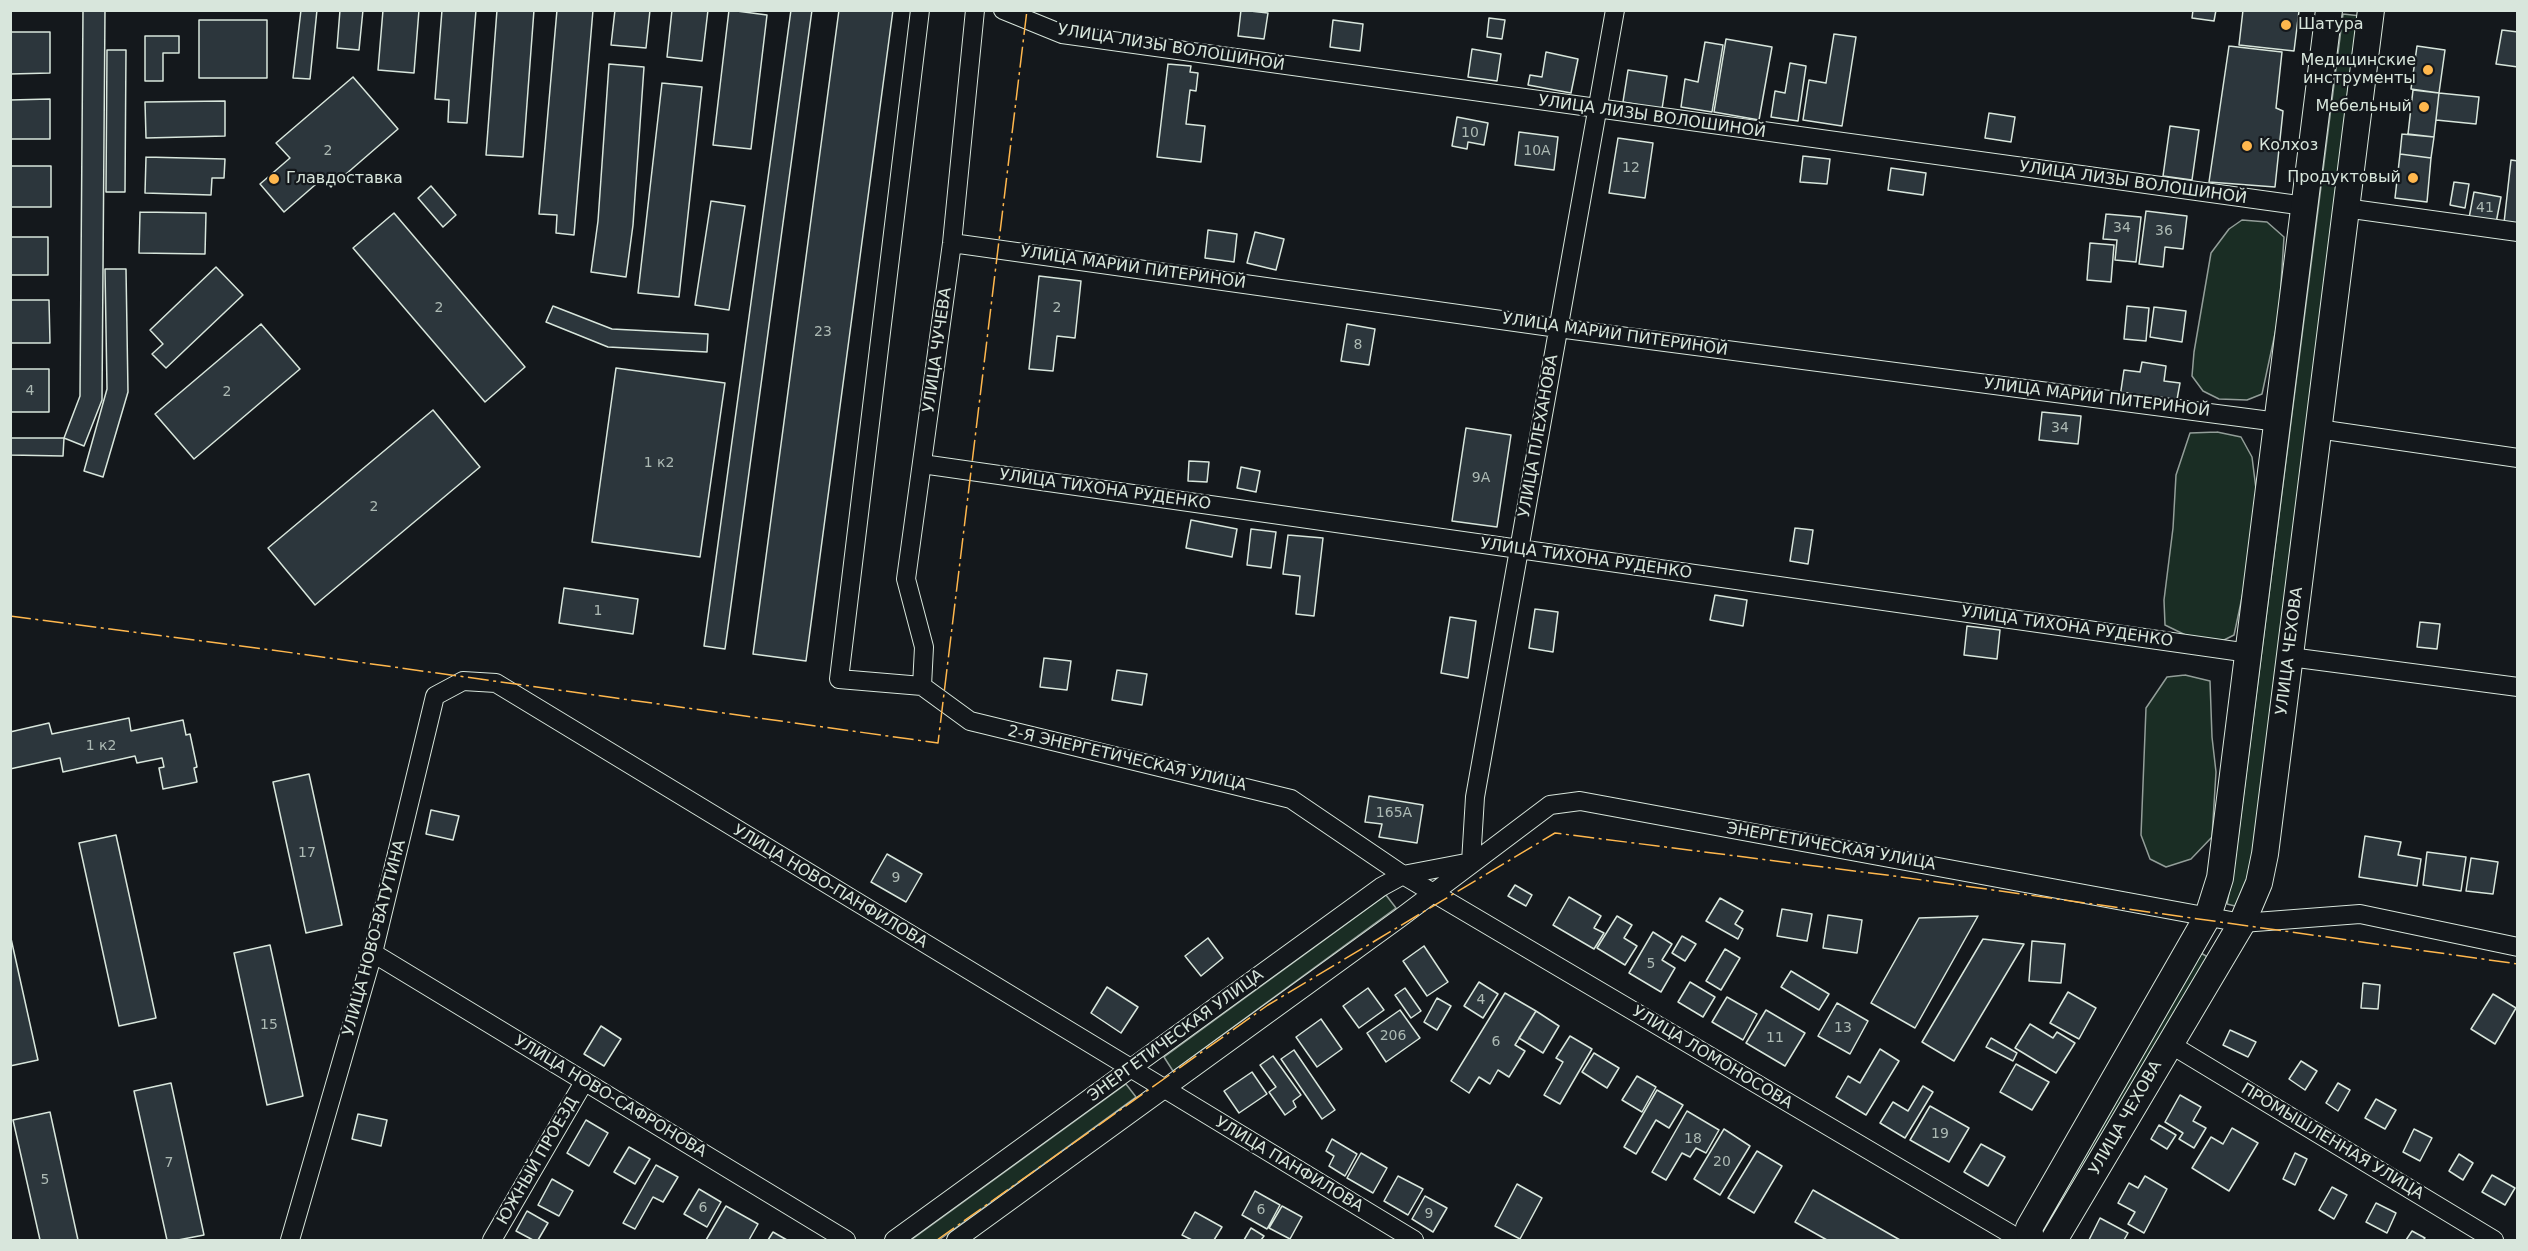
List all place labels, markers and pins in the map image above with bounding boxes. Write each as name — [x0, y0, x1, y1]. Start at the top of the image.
place label: Шатура — [2298, 15, 2364, 35]
marker: Шатура — [2279, 18, 2293, 32]
place label: Медицинские инструменты — [2300, 51, 2416, 89]
marker: Медицинские инструменты — [2421, 63, 2435, 77]
place label: Мебельный — [2315, 97, 2412, 117]
marker: Мебельный — [2417, 100, 2431, 114]
place label: Колхоз — [2259, 136, 2318, 156]
marker: Колхоз — [2240, 139, 2254, 153]
place label: Продуктовый — [2287, 168, 2401, 188]
place label: Главдоставка — [286, 169, 403, 189]
marker: Продуктовый — [2406, 171, 2420, 185]
marker: Главдоставка — [267, 172, 281, 186]

